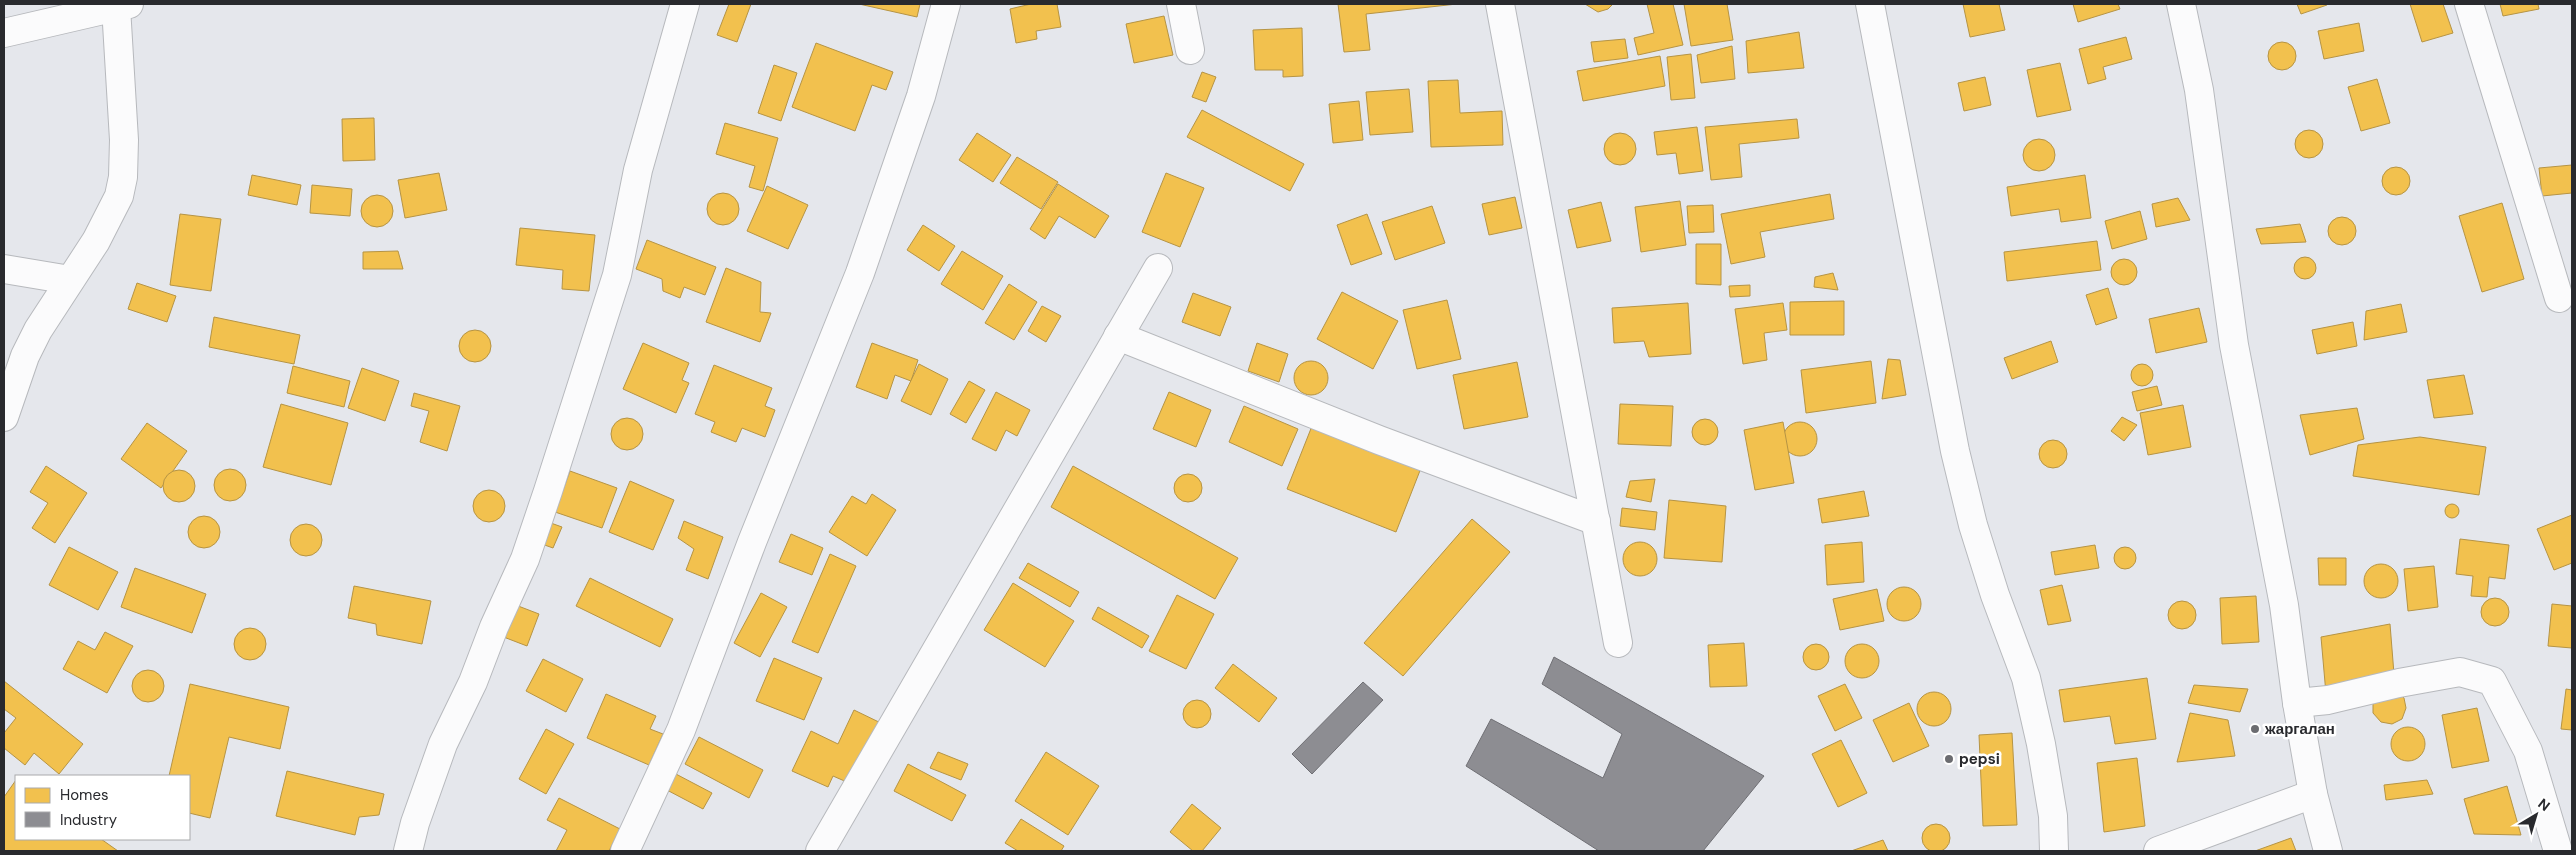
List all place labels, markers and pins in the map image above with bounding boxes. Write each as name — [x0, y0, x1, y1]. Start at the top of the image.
place label: жаргалан — [2264, 719, 2335, 739]
marker: жаргалан — [2249, 723, 2261, 735]
place label: pepsi — [1959, 749, 2000, 769]
marker: pepsi — [1943, 753, 1955, 765]

